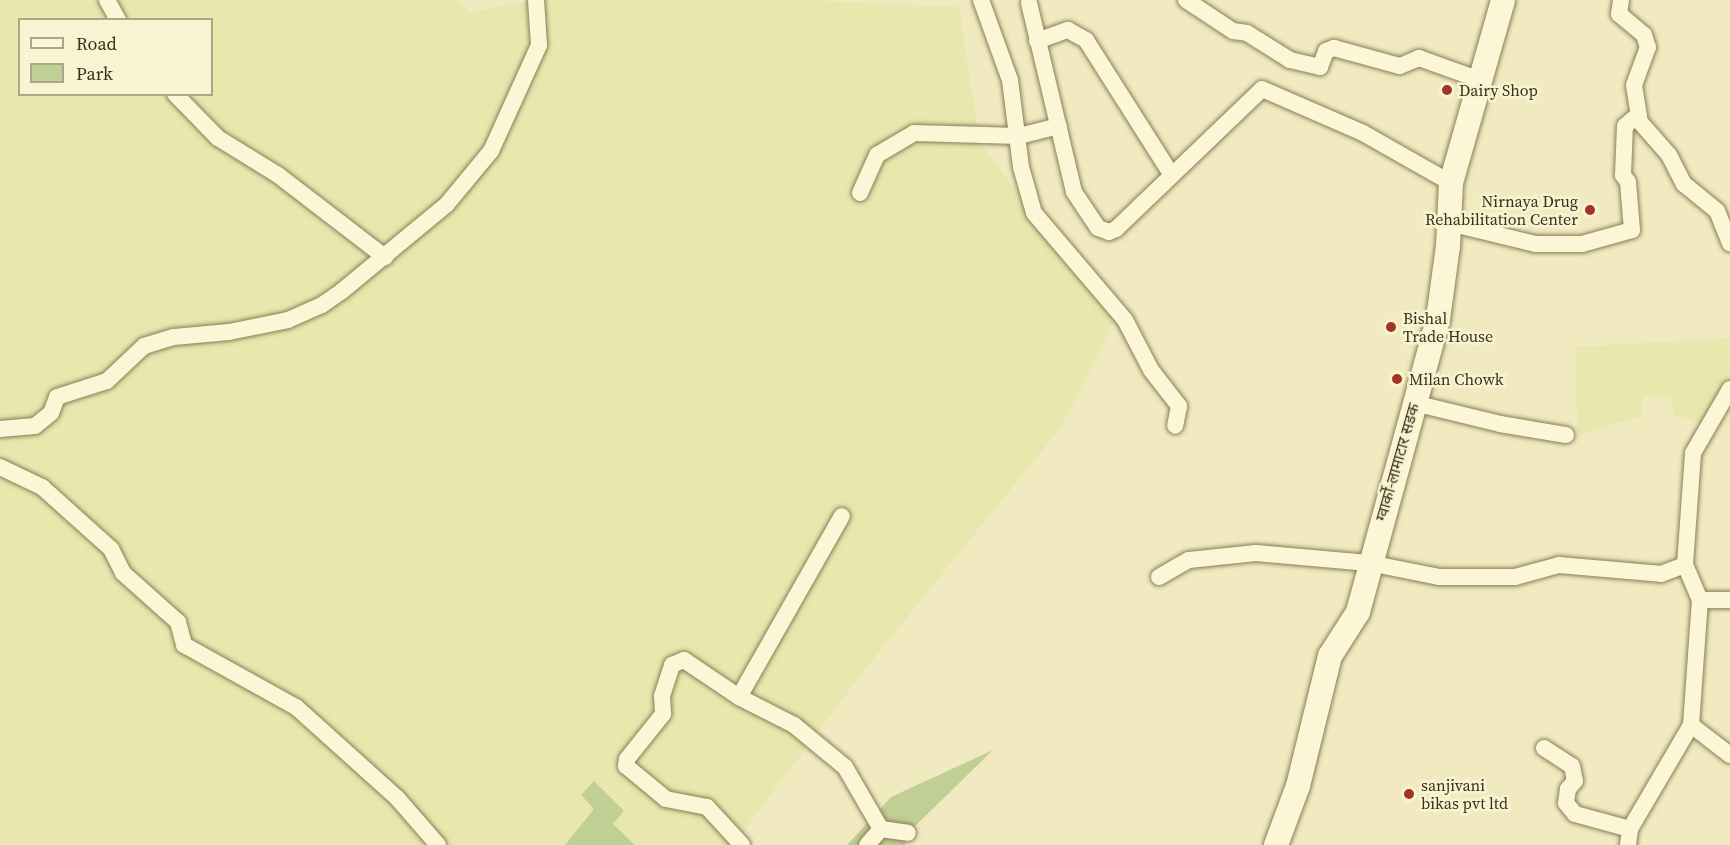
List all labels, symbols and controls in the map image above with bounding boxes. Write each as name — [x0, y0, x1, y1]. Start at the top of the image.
legend — [18, 18, 213, 96]
text: Road — [76, 31, 117, 56]
text: Park — [76, 61, 113, 86]
place label: Dairy Shop — [1459, 80, 1538, 100]
marker: Dairy Shop — [1440, 83, 1454, 97]
place label: Nirnaya Drug Rehabilitation Center — [1425, 191, 1578, 229]
marker: Nirnaya Drug Rehabilitation Center — [1583, 203, 1597, 217]
place label: Bishal Trade House — [1403, 308, 1493, 346]
marker: Bishal Trade House — [1384, 320, 1398, 334]
place label: Milan Chowk — [1409, 369, 1503, 389]
marker: Milan Chowk — [1390, 372, 1404, 386]
street label: ग्वार्को-लामाटार सडक — [1371, 401, 1423, 523]
place label: sanjivani bikas pvt ltd — [1421, 775, 1508, 813]
marker: sanjivani bikas pvt ltd — [1402, 787, 1416, 801]

